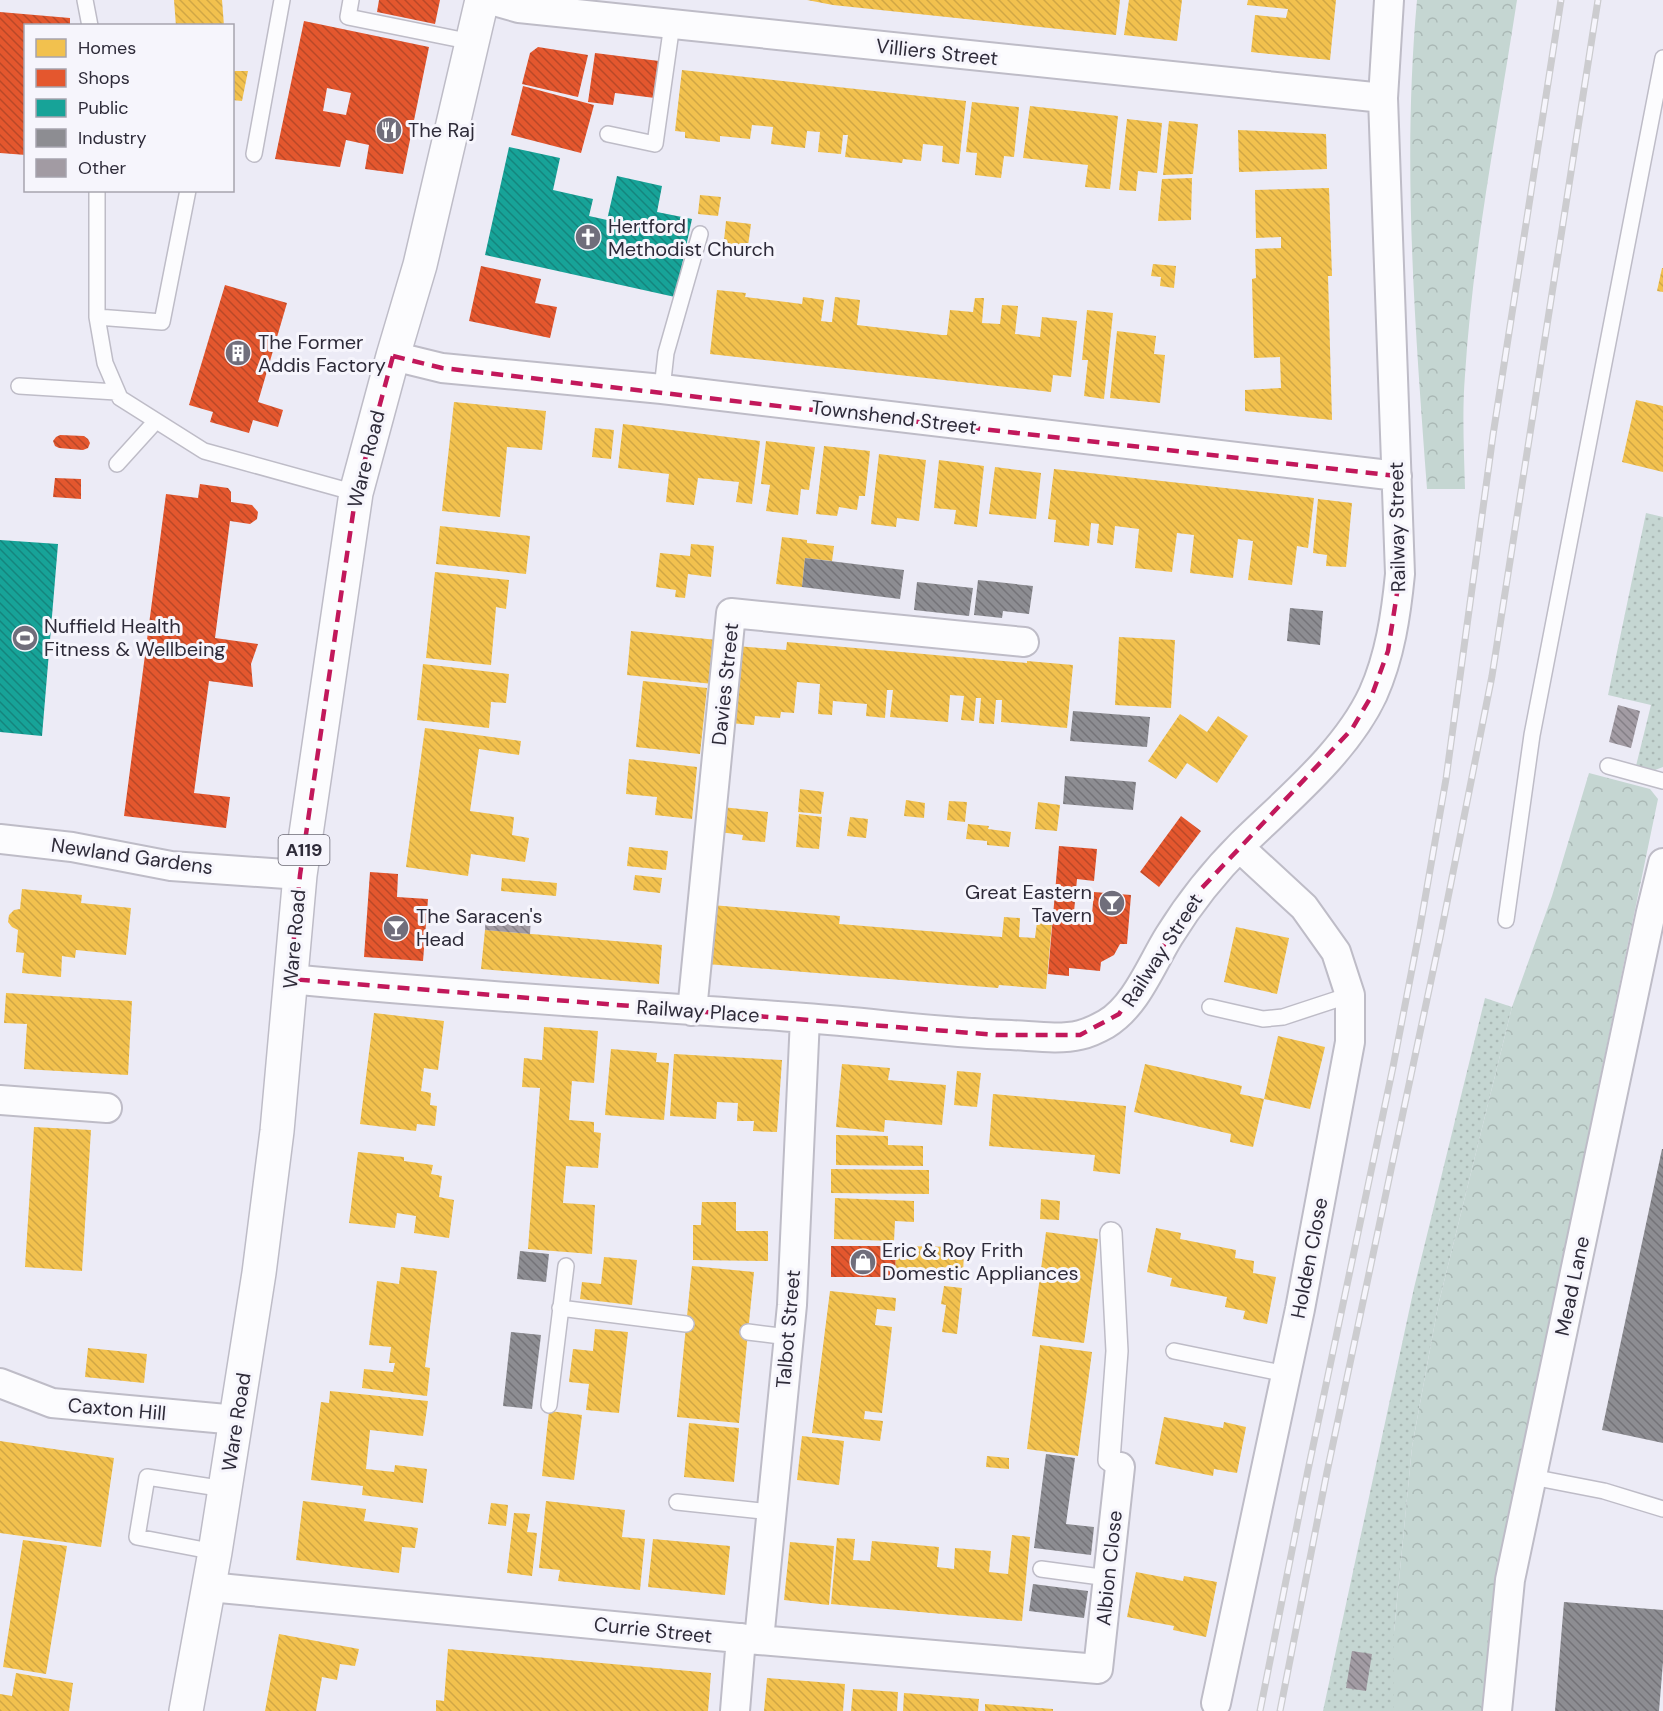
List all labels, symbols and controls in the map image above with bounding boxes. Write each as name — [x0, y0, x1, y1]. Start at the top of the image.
legend — [24, 24, 234, 192]
street label: Villiers Street — [875, 33, 1000, 71]
text: Homes — [78, 36, 136, 60]
text: Shops — [78, 66, 130, 90]
text: Public — [78, 96, 129, 120]
restaurant icon: The Raj — [374, 115, 404, 145]
place label: The Raj — [408, 117, 475, 143]
text: Industry — [78, 126, 147, 150]
text: Other — [78, 156, 127, 180]
place label: Hertford Methodist Church — [608, 213, 774, 262]
church icon: Hertford Methodist Church — [573, 222, 603, 252]
place label: The Former Addis Factory — [258, 329, 386, 378]
building icon: The Former Addis Factory — [223, 338, 253, 368]
street label: Townshend Street — [810, 394, 978, 440]
street label: Ware Road — [341, 408, 391, 510]
street label: Railway Street — [1383, 461, 1411, 592]
place label: Nuffield Health Fitness & Wellbeing — [44, 613, 226, 662]
street label: Davies Street — [706, 621, 744, 747]
sports icon: Nuffield Health Fitness & Wellbeing — [10, 623, 40, 653]
street label: Newland Gardens — [49, 832, 215, 880]
road number: A119 — [278, 835, 330, 865]
place label: Great Eastern Tavern — [965, 879, 1092, 928]
street label: Ware Road — [277, 888, 311, 990]
bar icon: Great Eastern Tavern — [1097, 888, 1127, 918]
street label: Railway Street — [1116, 888, 1208, 1012]
place label: The Saracen's Head — [416, 903, 543, 952]
bar icon: The Saracen's Head — [381, 913, 411, 943]
street label: Railway Place — [636, 994, 760, 1028]
street label: Holden Close — [1285, 1195, 1333, 1321]
street label: Mead Lane — [1549, 1234, 1595, 1338]
place label: Eric & Roy Frith Domestic Appliances — [882, 1237, 1079, 1286]
shop icon: Eric & Roy Frith Domestic Appliances — [848, 1247, 878, 1277]
street label: Talbot Street — [770, 1268, 806, 1389]
street label: Ware Road — [215, 1371, 257, 1473]
street label: Caxton Hill — [67, 1392, 167, 1426]
street label: Albion Close — [1090, 1509, 1128, 1627]
street label: Currie Street — [593, 1611, 714, 1649]

